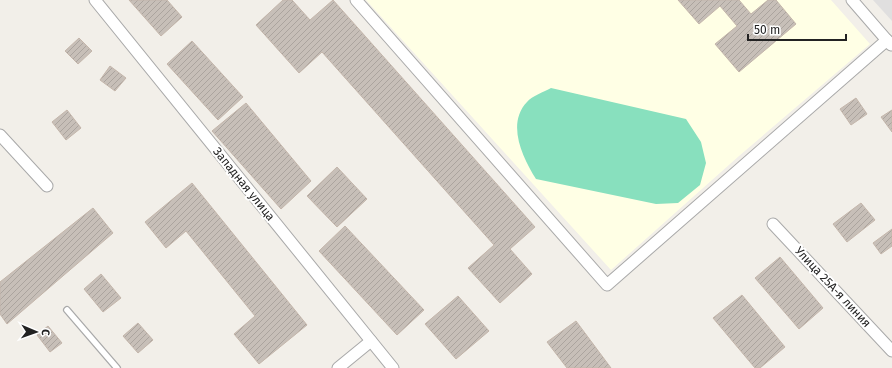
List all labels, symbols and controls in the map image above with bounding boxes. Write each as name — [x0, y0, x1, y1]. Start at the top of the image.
scale bar — [748, 16, 846, 42]
text: 50 m — [754, 23, 780, 37]
street label: Западная улица — [210, 145, 278, 223]
street label: Улица 25А-я линия — [792, 244, 874, 330]
north arrow — [16, 312, 56, 352]
text: С — [39, 329, 52, 336]

